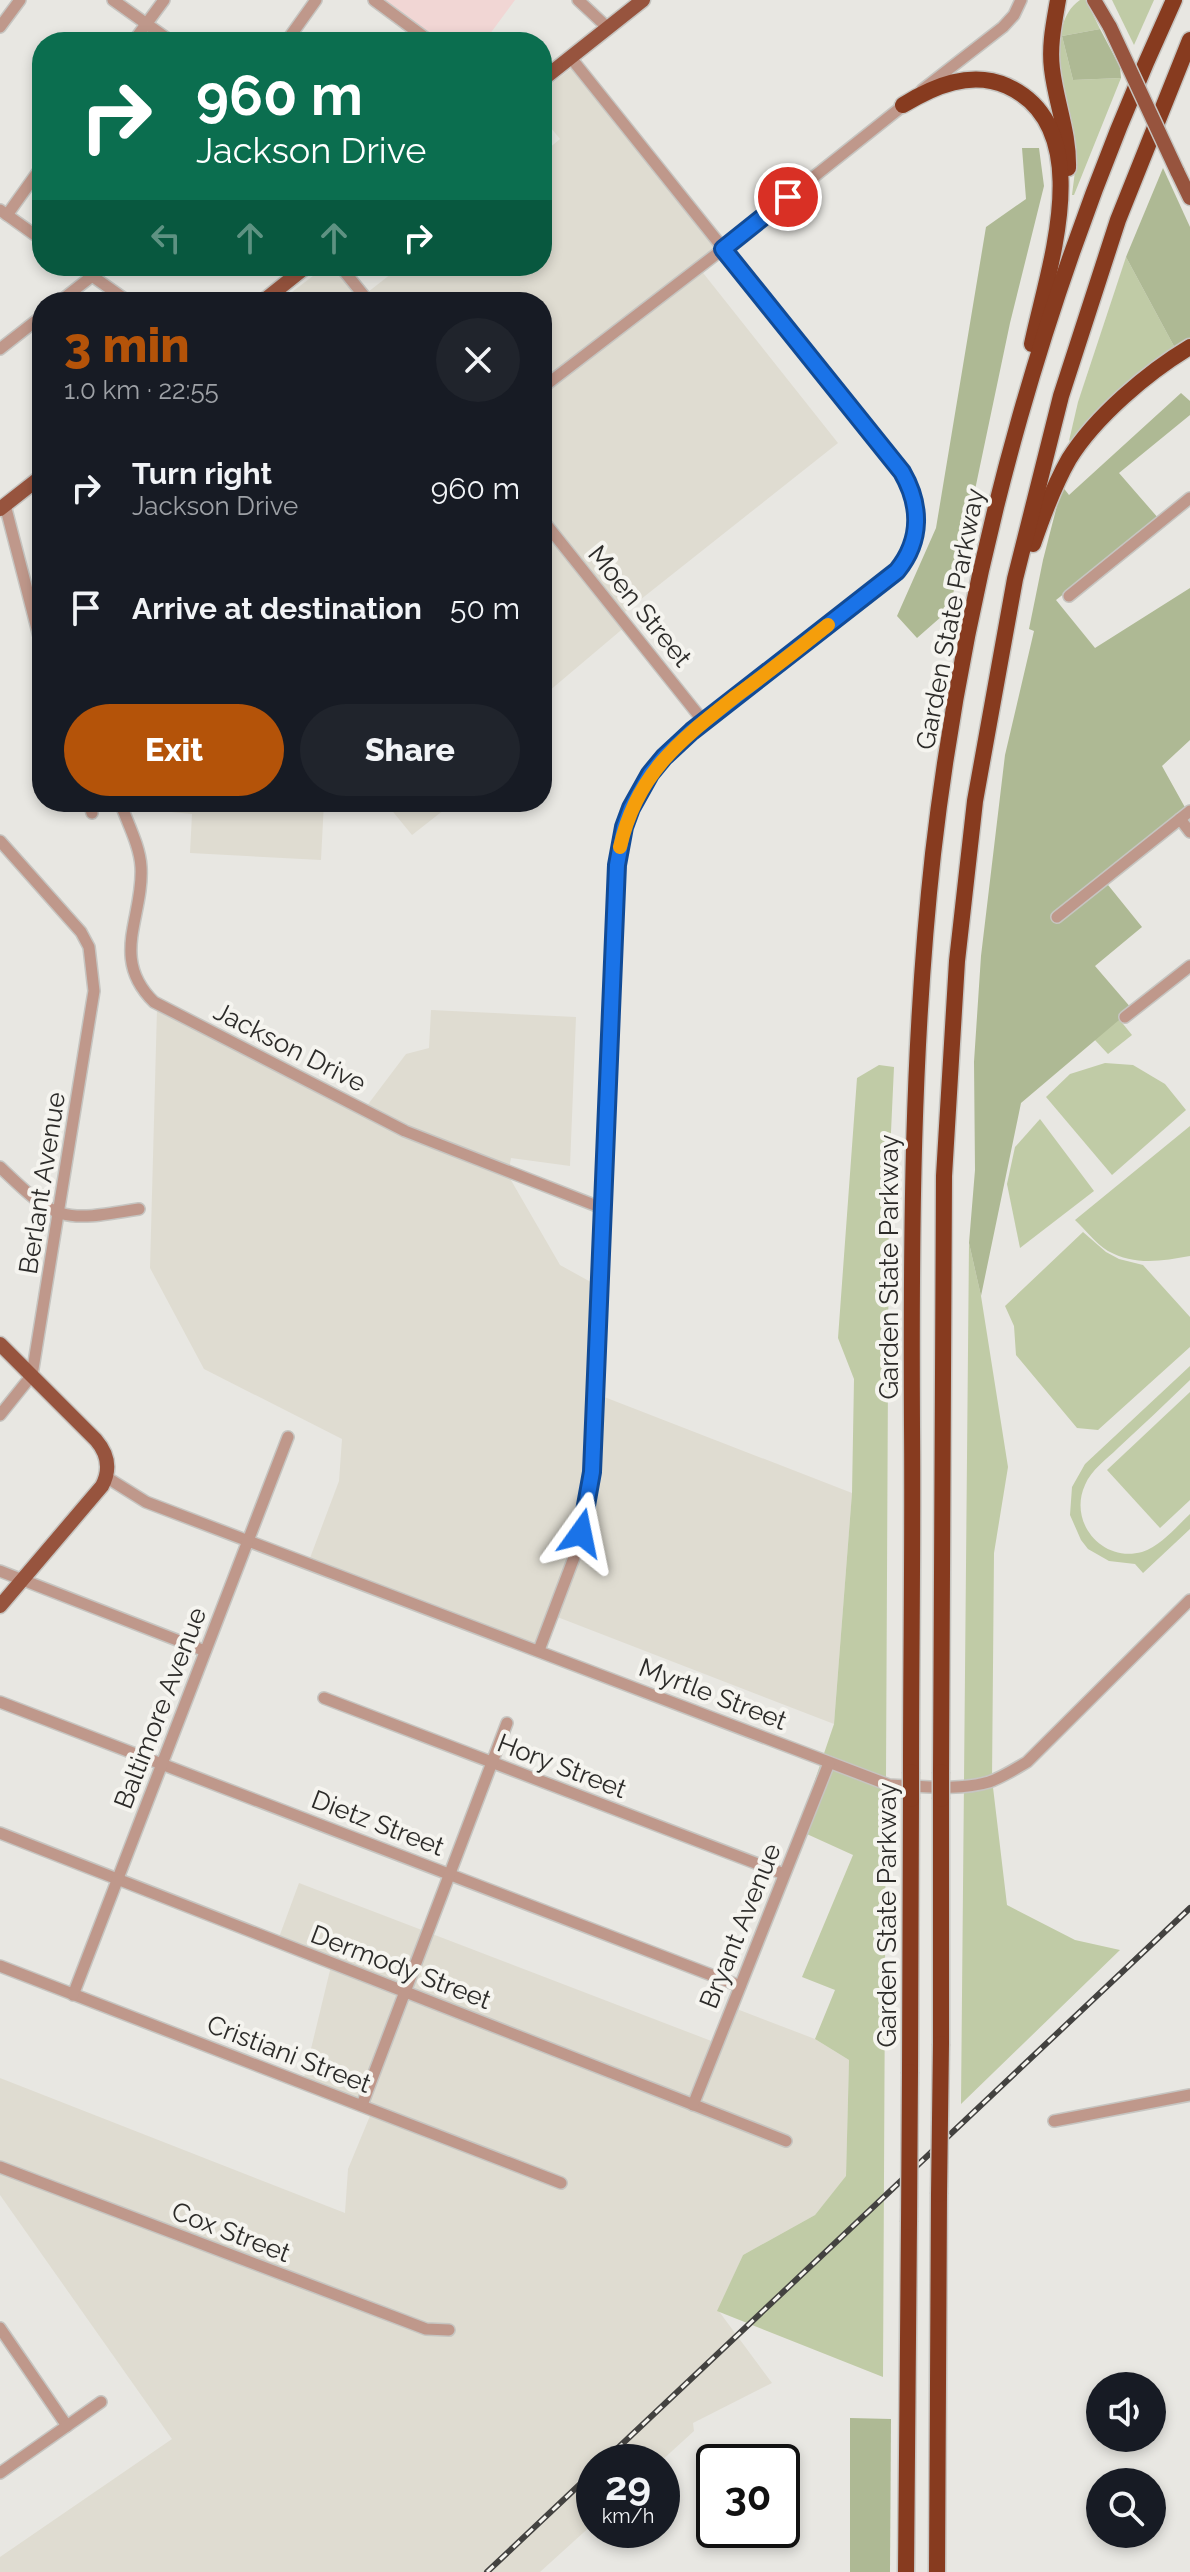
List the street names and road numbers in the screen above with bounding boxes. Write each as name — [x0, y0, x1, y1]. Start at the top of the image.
street label: Garden State Parkway — [910, 486, 990, 752]
street label: Moen Street — [582, 539, 698, 673]
street label: Jackson Drive — [209, 996, 371, 1098]
street label: Berlant Avenue — [13, 1090, 71, 1276]
street label: Garden State Parkway — [874, 1134, 904, 1400]
street label: Baltimore Avenue — [108, 1603, 212, 1813]
street label: Myrtle Street — [635, 1652, 791, 1736]
street label: Hory Street — [493, 1728, 631, 1804]
street label: Garden State Parkway — [872, 1782, 902, 2048]
street label: Dietz Street — [307, 1784, 449, 1862]
street label: Bryant Avenue — [693, 1839, 787, 2013]
street label: Dermody Street — [307, 1919, 496, 2015]
street label: Cristiani Street — [203, 2009, 376, 2099]
street label: Cox Street — [168, 2196, 295, 2268]

